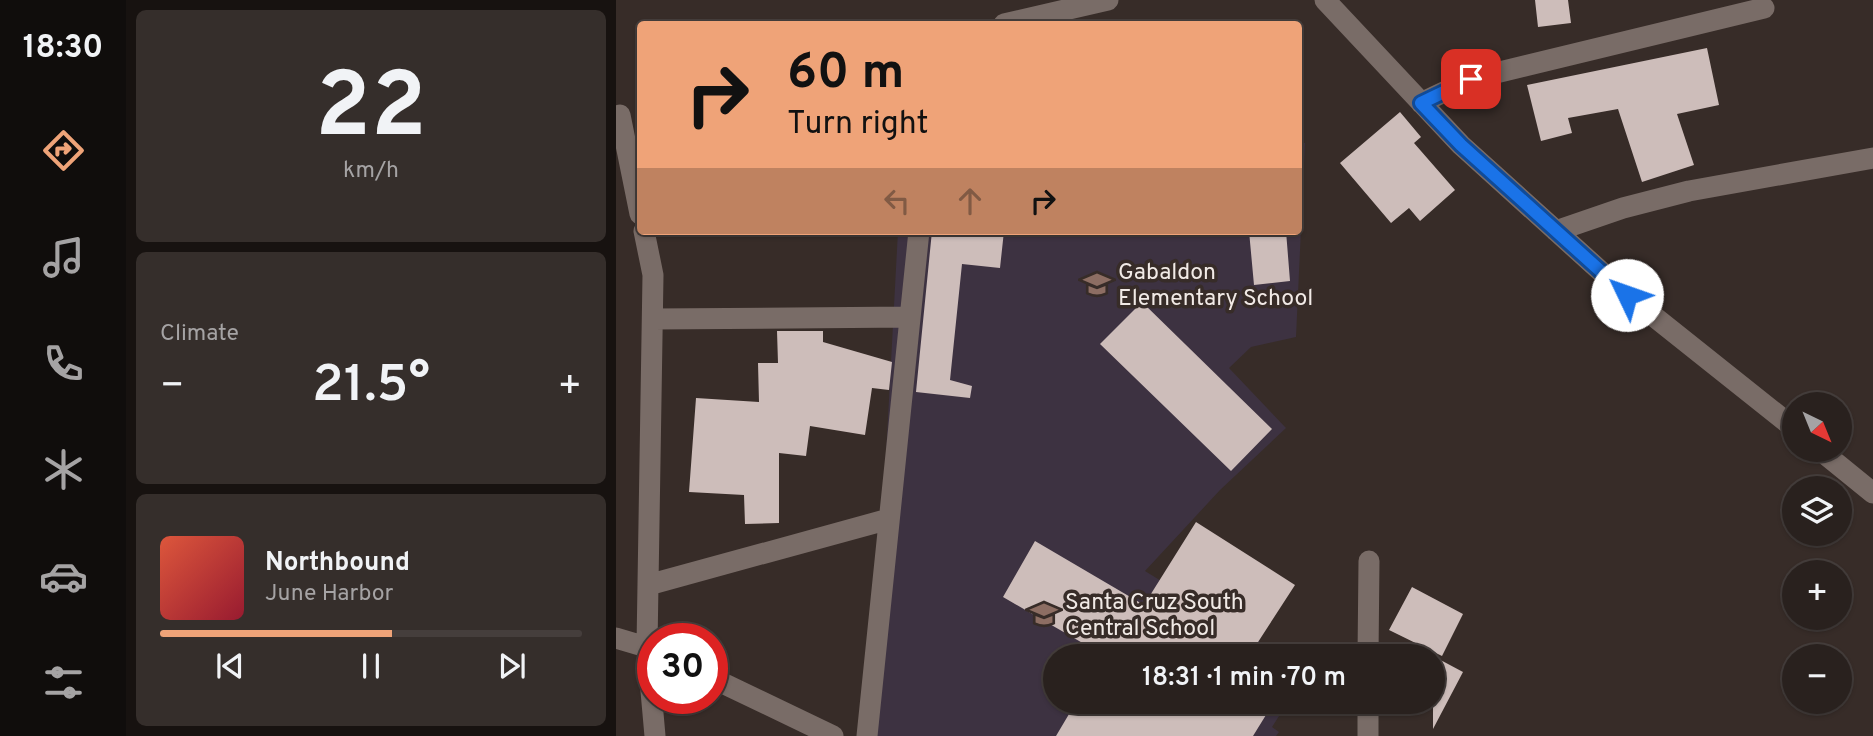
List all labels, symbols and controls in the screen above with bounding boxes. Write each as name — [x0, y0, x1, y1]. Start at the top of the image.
text: 18:30 — [23, 29, 103, 69]
text: 60 m — [787, 44, 905, 106]
icon: right — [672, 49, 763, 140]
pin — [1441, 49, 1501, 109]
text: 22 — [315, 54, 427, 169]
icon: arrive — [1452, 60, 1490, 98]
text: Turn right — [787, 105, 929, 145]
icon: directions — [39, 126, 88, 175]
text: km/h — [343, 157, 399, 186]
icon: left — [878, 182, 916, 220]
icon: ahead — [951, 182, 989, 220]
icon: right — [1024, 182, 1062, 220]
icon: music — [39, 233, 88, 282]
position arrow — [1590, 258, 1664, 332]
place label: Gabaldon Elementary School — [1118, 259, 1313, 314]
school or university icon: Gabaldon Elementary School — [1082, 269, 1112, 299]
text: Climate — [160, 320, 239, 349]
icon: phone — [39, 339, 88, 388]
text: 21.5° — [312, 354, 430, 420]
text: − — [160, 363, 185, 412]
text: + — [557, 363, 582, 412]
north arrow — [1782, 392, 1852, 462]
map controls — [1782, 392, 1852, 714]
icon: climate — [39, 445, 88, 494]
button: layers — [1782, 476, 1852, 546]
text: Northbound — [265, 547, 410, 580]
icon: car — [39, 552, 88, 601]
button: + — [1782, 560, 1852, 630]
text: June Harbor — [265, 580, 393, 609]
place label: Santa Cruz South Central School — [1065, 589, 1244, 644]
school or university icon: Santa Cruz South Central School — [1029, 599, 1059, 629]
speed limit sign: 30 — [637, 623, 728, 714]
button: − — [1782, 644, 1852, 714]
icon: previous — [211, 647, 249, 685]
icon: pause — [352, 647, 390, 685]
icon: next — [493, 647, 531, 685]
icon: filters — [39, 658, 88, 707]
text: 18:31 · 1 min · 70 m — [1142, 662, 1346, 695]

